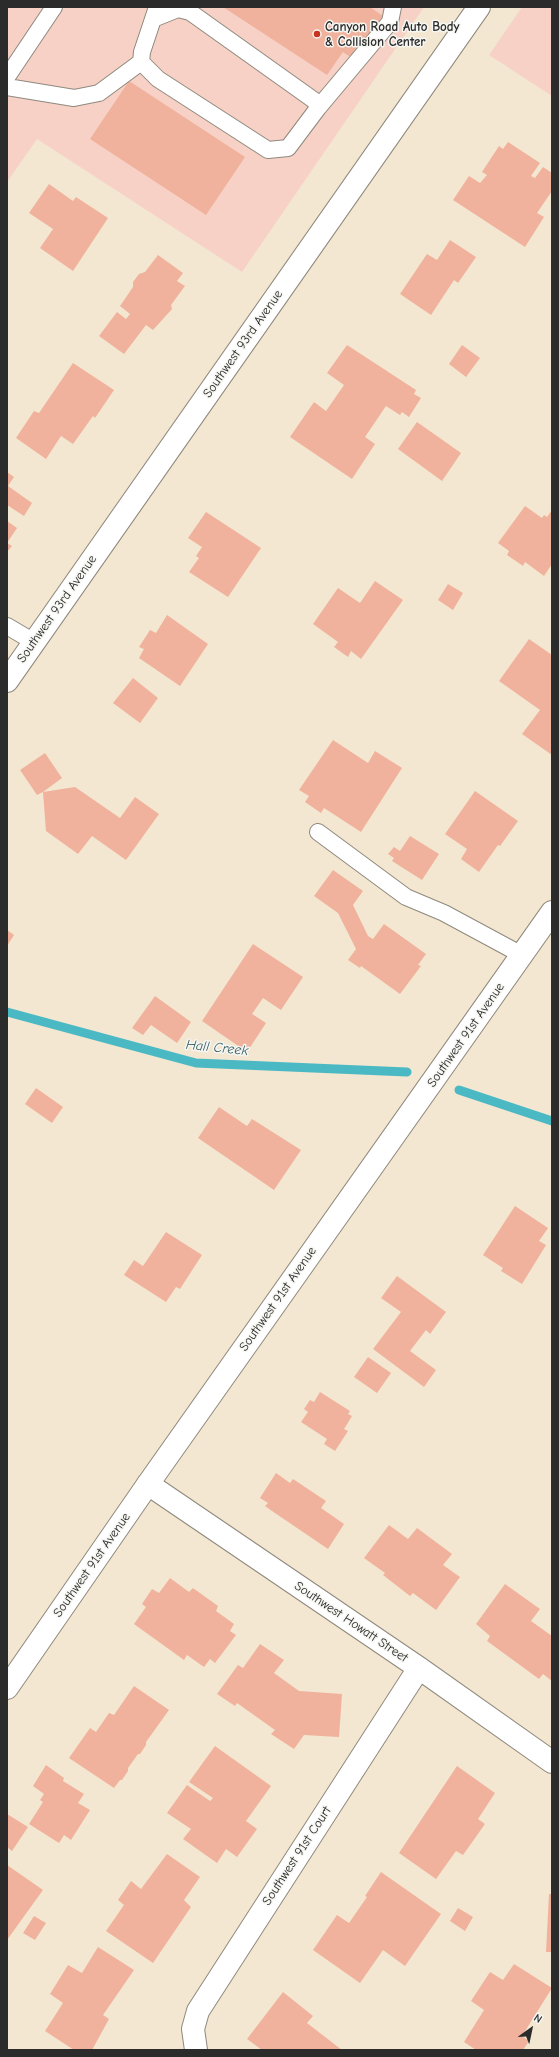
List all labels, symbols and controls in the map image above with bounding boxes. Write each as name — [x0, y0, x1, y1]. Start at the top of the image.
place label: Canyon Road Auto Body & Collision Center — [325, 19, 460, 50]
marker: Canyon Road Auto Body & Collision Center — [312, 29, 322, 39]
street label: Southwest 93rd Avenue — [200, 287, 286, 401]
street label: Southwest 93rd Avenue — [14, 552, 100, 666]
street label: Southwest 91st Avenue — [424, 980, 508, 1090]
water label: Hall Creek — [185, 1036, 249, 1060]
street label: Southwest 91st Avenue — [236, 1244, 320, 1354]
street label: Southwest 91st Avenue — [50, 1510, 134, 1620]
street label: Southwest Howatt Street — [291, 1578, 411, 1666]
street label: Southwest 91st Court — [259, 1804, 335, 1908]
north arrow — [511, 2009, 551, 2049]
text: N — [531, 2011, 544, 2026]

